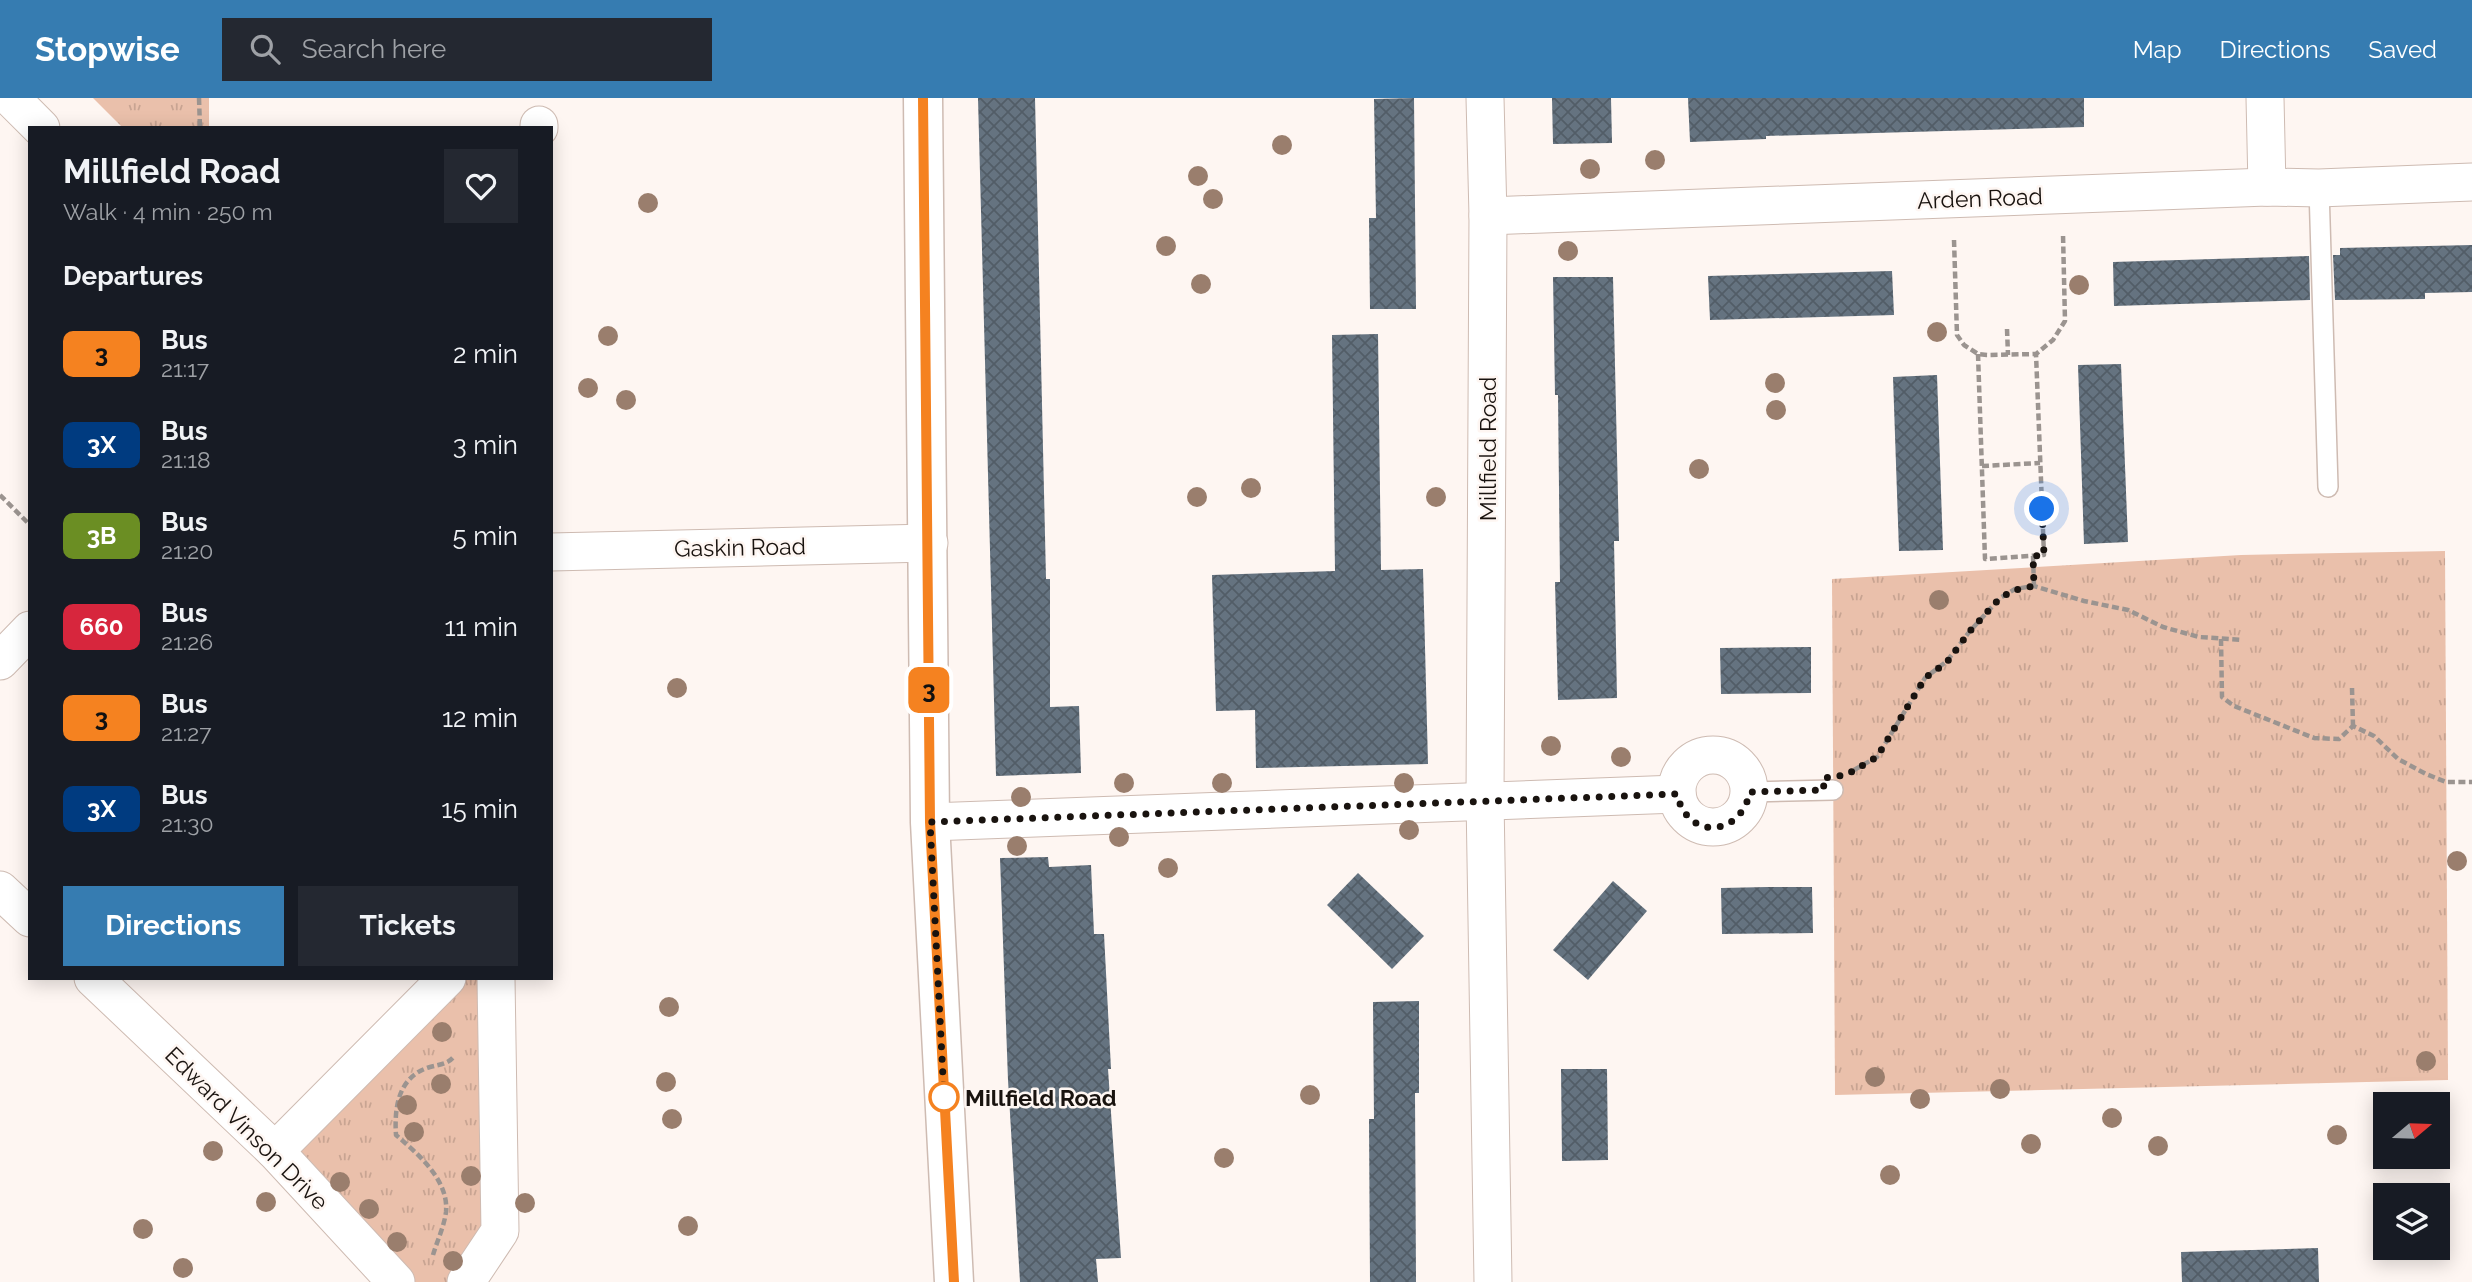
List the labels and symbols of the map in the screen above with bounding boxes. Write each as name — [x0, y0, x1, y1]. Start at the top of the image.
street label: Arden Road — [1917, 182, 2043, 214]
street label: Millfield Road — [1474, 377, 1501, 521]
your location — [2024, 491, 2059, 526]
street label: Gaskin Road — [674, 532, 806, 562]
line badge: 3 — [906, 667, 952, 713]
street label: Edward Vinson Drive — [160, 1041, 334, 1215]
marker: Millfield Road — [929, 1082, 959, 1112]
place label: Millfield Road — [965, 1084, 1117, 1111]
north arrow — [2373, 1092, 2450, 1169]

